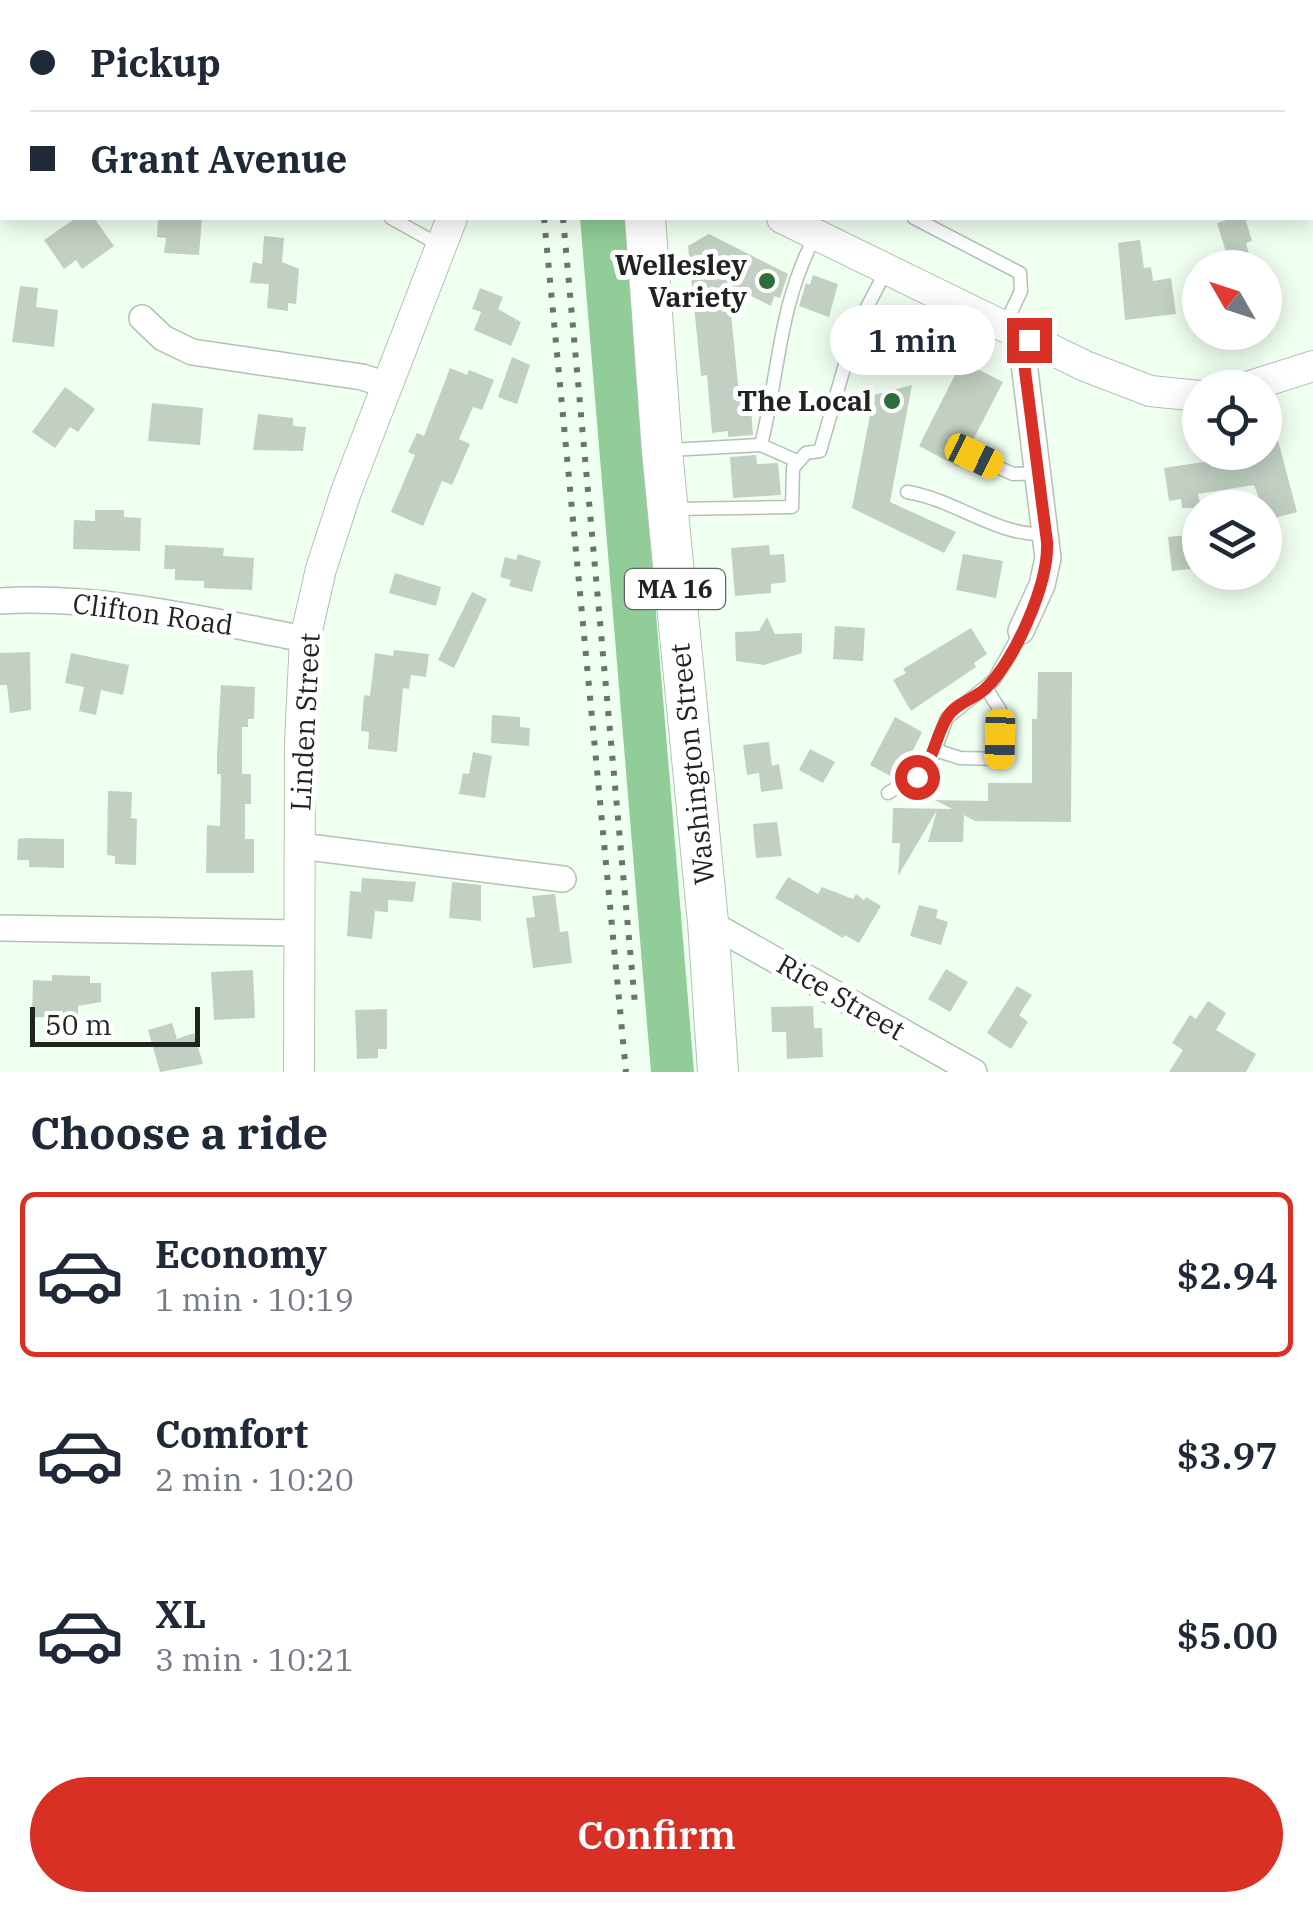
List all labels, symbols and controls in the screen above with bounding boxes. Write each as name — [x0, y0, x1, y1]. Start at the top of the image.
text: Pickup — [90, 38, 221, 87]
text: Grant Avenue — [90, 134, 347, 183]
place label: Wellesley Variety — [615, 246, 747, 315]
north arrow — [1182, 250, 1282, 350]
map controls — [1182, 250, 1282, 590]
marker: Wellesley Variety — [756, 270, 778, 292]
callout: 1 min — [829, 305, 994, 375]
route end — [1007, 318, 1052, 363]
text: 1 min — [868, 319, 957, 361]
button: locate — [1182, 370, 1282, 470]
place label: The Local — [737, 382, 872, 419]
marker: The Local — [881, 390, 903, 412]
car — [940, 429, 1008, 483]
button: layers — [1182, 490, 1282, 590]
road number: MA 16 — [625, 569, 725, 609]
street label: Clifton Road — [70, 584, 236, 643]
street label: Linden Street — [281, 632, 328, 812]
street label: Washington Street — [660, 641, 723, 887]
car — [984, 709, 1016, 769]
route start — [895, 755, 940, 800]
street label: Rice Street — [771, 945, 912, 1048]
scale bar — [30, 1002, 200, 1046]
text: 50 m — [45, 1006, 112, 1043]
text: Choose a ride — [30, 1103, 328, 1161]
text: Economy — [155, 1229, 327, 1278]
icon: car — [35, 1230, 125, 1320]
text: $2.94 — [1176, 1250, 1278, 1299]
text: 1 min · 10:19 — [155, 1278, 354, 1320]
text: Comfort — [155, 1409, 308, 1458]
icon: car — [35, 1410, 125, 1500]
text: $3.97 — [1176, 1430, 1278, 1479]
text: 2 min · 10:20 — [155, 1458, 354, 1500]
text: XL — [155, 1589, 206, 1638]
icon: car — [35, 1590, 125, 1680]
text: $5.00 — [1176, 1610, 1278, 1659]
text: 3 min · 10:21 — [155, 1638, 354, 1680]
button: Confirm — [30, 1777, 1283, 1892]

